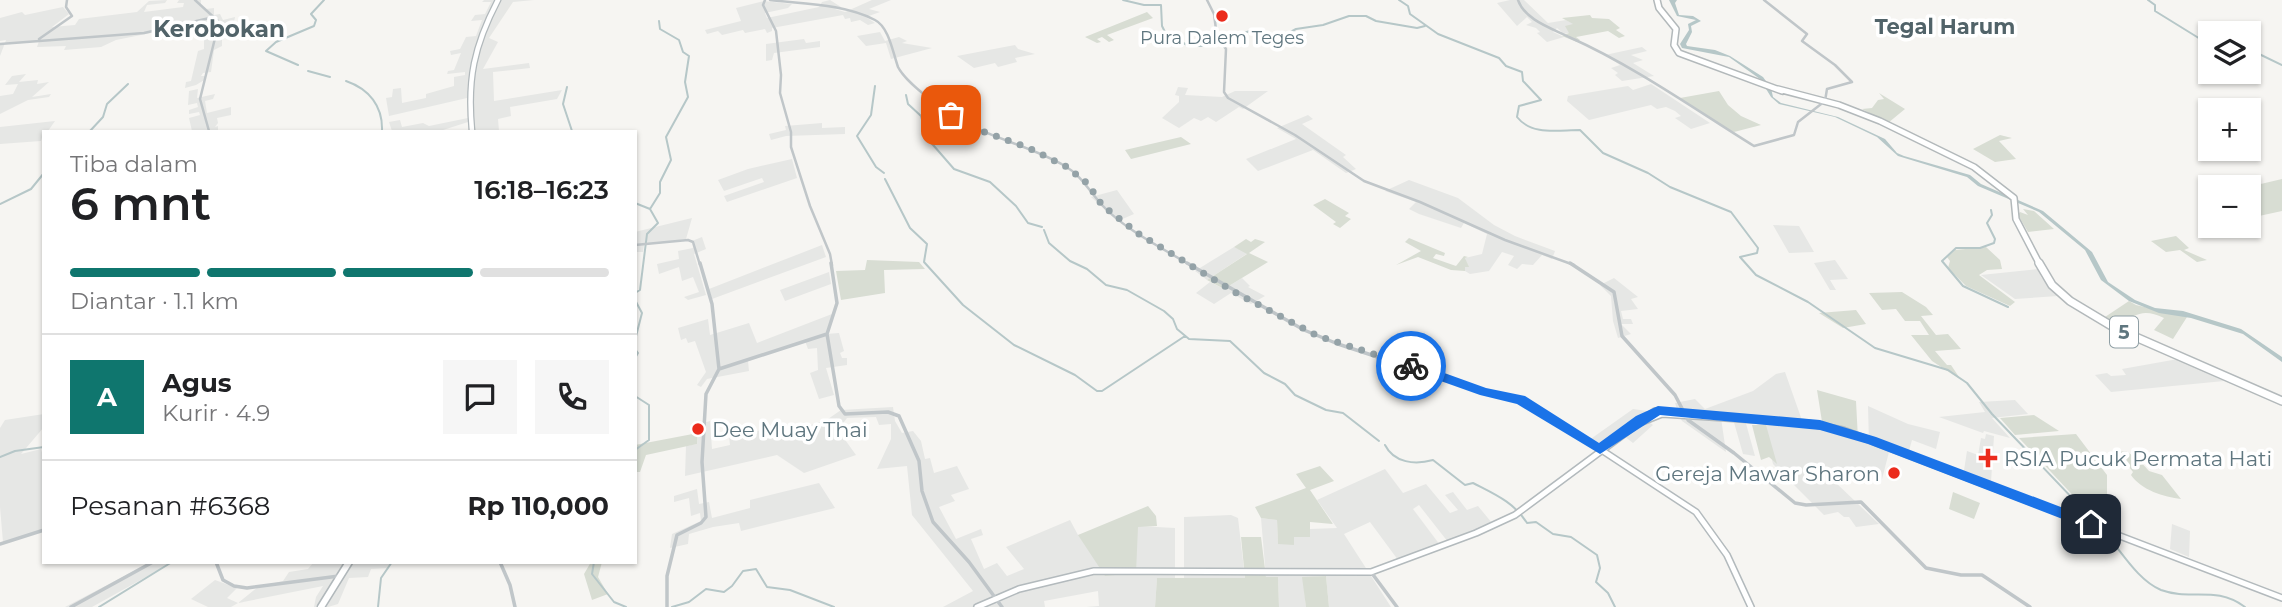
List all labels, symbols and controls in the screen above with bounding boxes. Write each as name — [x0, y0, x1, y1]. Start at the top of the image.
marker: Pura Dalem Teges — [1214, 8, 1230, 24]
district label: Tegal Harum — [1875, 14, 2015, 39]
district label: Kerobokan — [153, 15, 285, 43]
map controls — [2198, 21, 2261, 238]
button: layers — [2198, 21, 2261, 84]
place label: Pura Dalem Teges — [1140, 27, 1304, 49]
pin — [921, 85, 981, 145]
icon: bag — [932, 96, 970, 134]
button: + — [2198, 98, 2261, 161]
text: Tiba dalam — [70, 150, 198, 178]
text: 16:18–16:23 — [474, 174, 609, 206]
text: 6 mnt — [70, 175, 211, 232]
button: − — [2198, 175, 2261, 238]
text: Diantar · 1.1 km — [70, 287, 239, 315]
road number: 5 — [2110, 316, 2138, 348]
courier — [1376, 331, 1446, 401]
icon: bike — [1392, 347, 1430, 385]
button: chat — [443, 360, 517, 434]
button: phone — [535, 360, 609, 434]
text: Agus — [162, 367, 232, 399]
text: A — [97, 381, 117, 413]
text: Kurir · 4.9 — [162, 399, 270, 427]
place label: Dee Muay Thai — [712, 417, 868, 442]
marker: Dee Muay Thai — [690, 421, 706, 437]
place label: RSIA Pucuk Permata Hati — [2004, 446, 2272, 471]
marker: RSIA Pucuk Permata Hati — [1978, 448, 1998, 468]
place label: Gereja Mawar Sharon — [1655, 461, 1880, 486]
marker: Gereja Mawar Sharon — [1886, 465, 1902, 481]
text: Pesanan #6368 — [70, 490, 270, 522]
text: Rp 110,000 — [467, 490, 609, 522]
pin — [2061, 494, 2121, 554]
icon: home — [2072, 505, 2110, 543]

